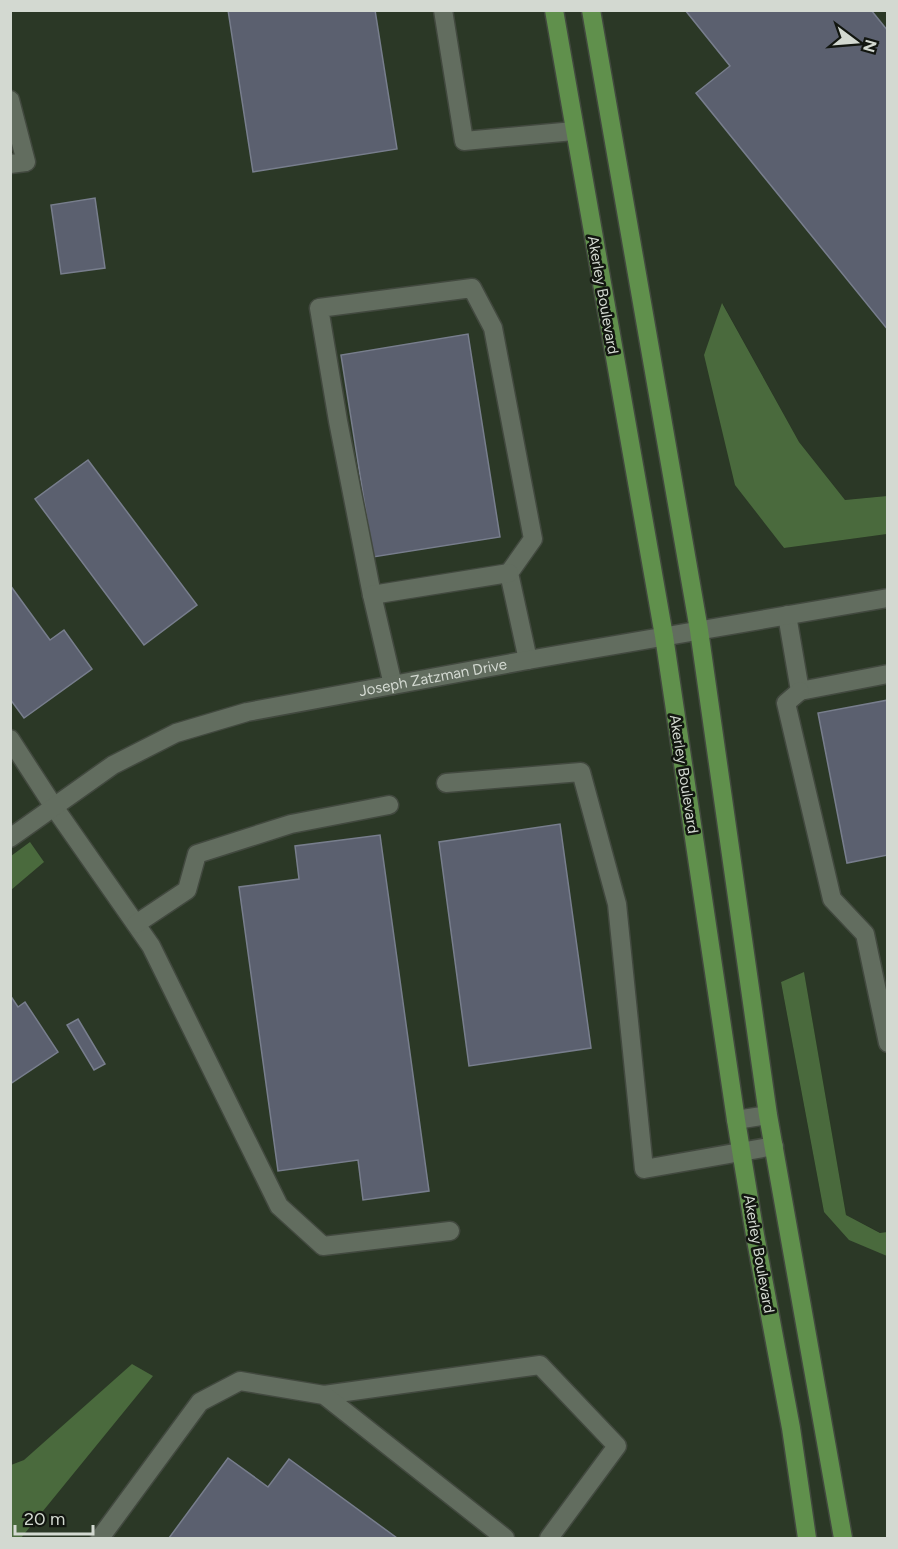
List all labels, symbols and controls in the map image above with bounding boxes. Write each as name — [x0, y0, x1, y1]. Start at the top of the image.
north arrow — [826, 12, 886, 72]
text: N — [859, 37, 881, 55]
street label: Akerley Boulevard — [584, 234, 622, 356]
street label: Joseph Zatzman Drive — [357, 655, 508, 700]
street label: Akerley Boulevard — [666, 713, 702, 835]
street label: Akerley Boulevard — [740, 1193, 778, 1315]
scale bar — [15, 1498, 93, 1536]
text: 20 m — [24, 1508, 65, 1530]

